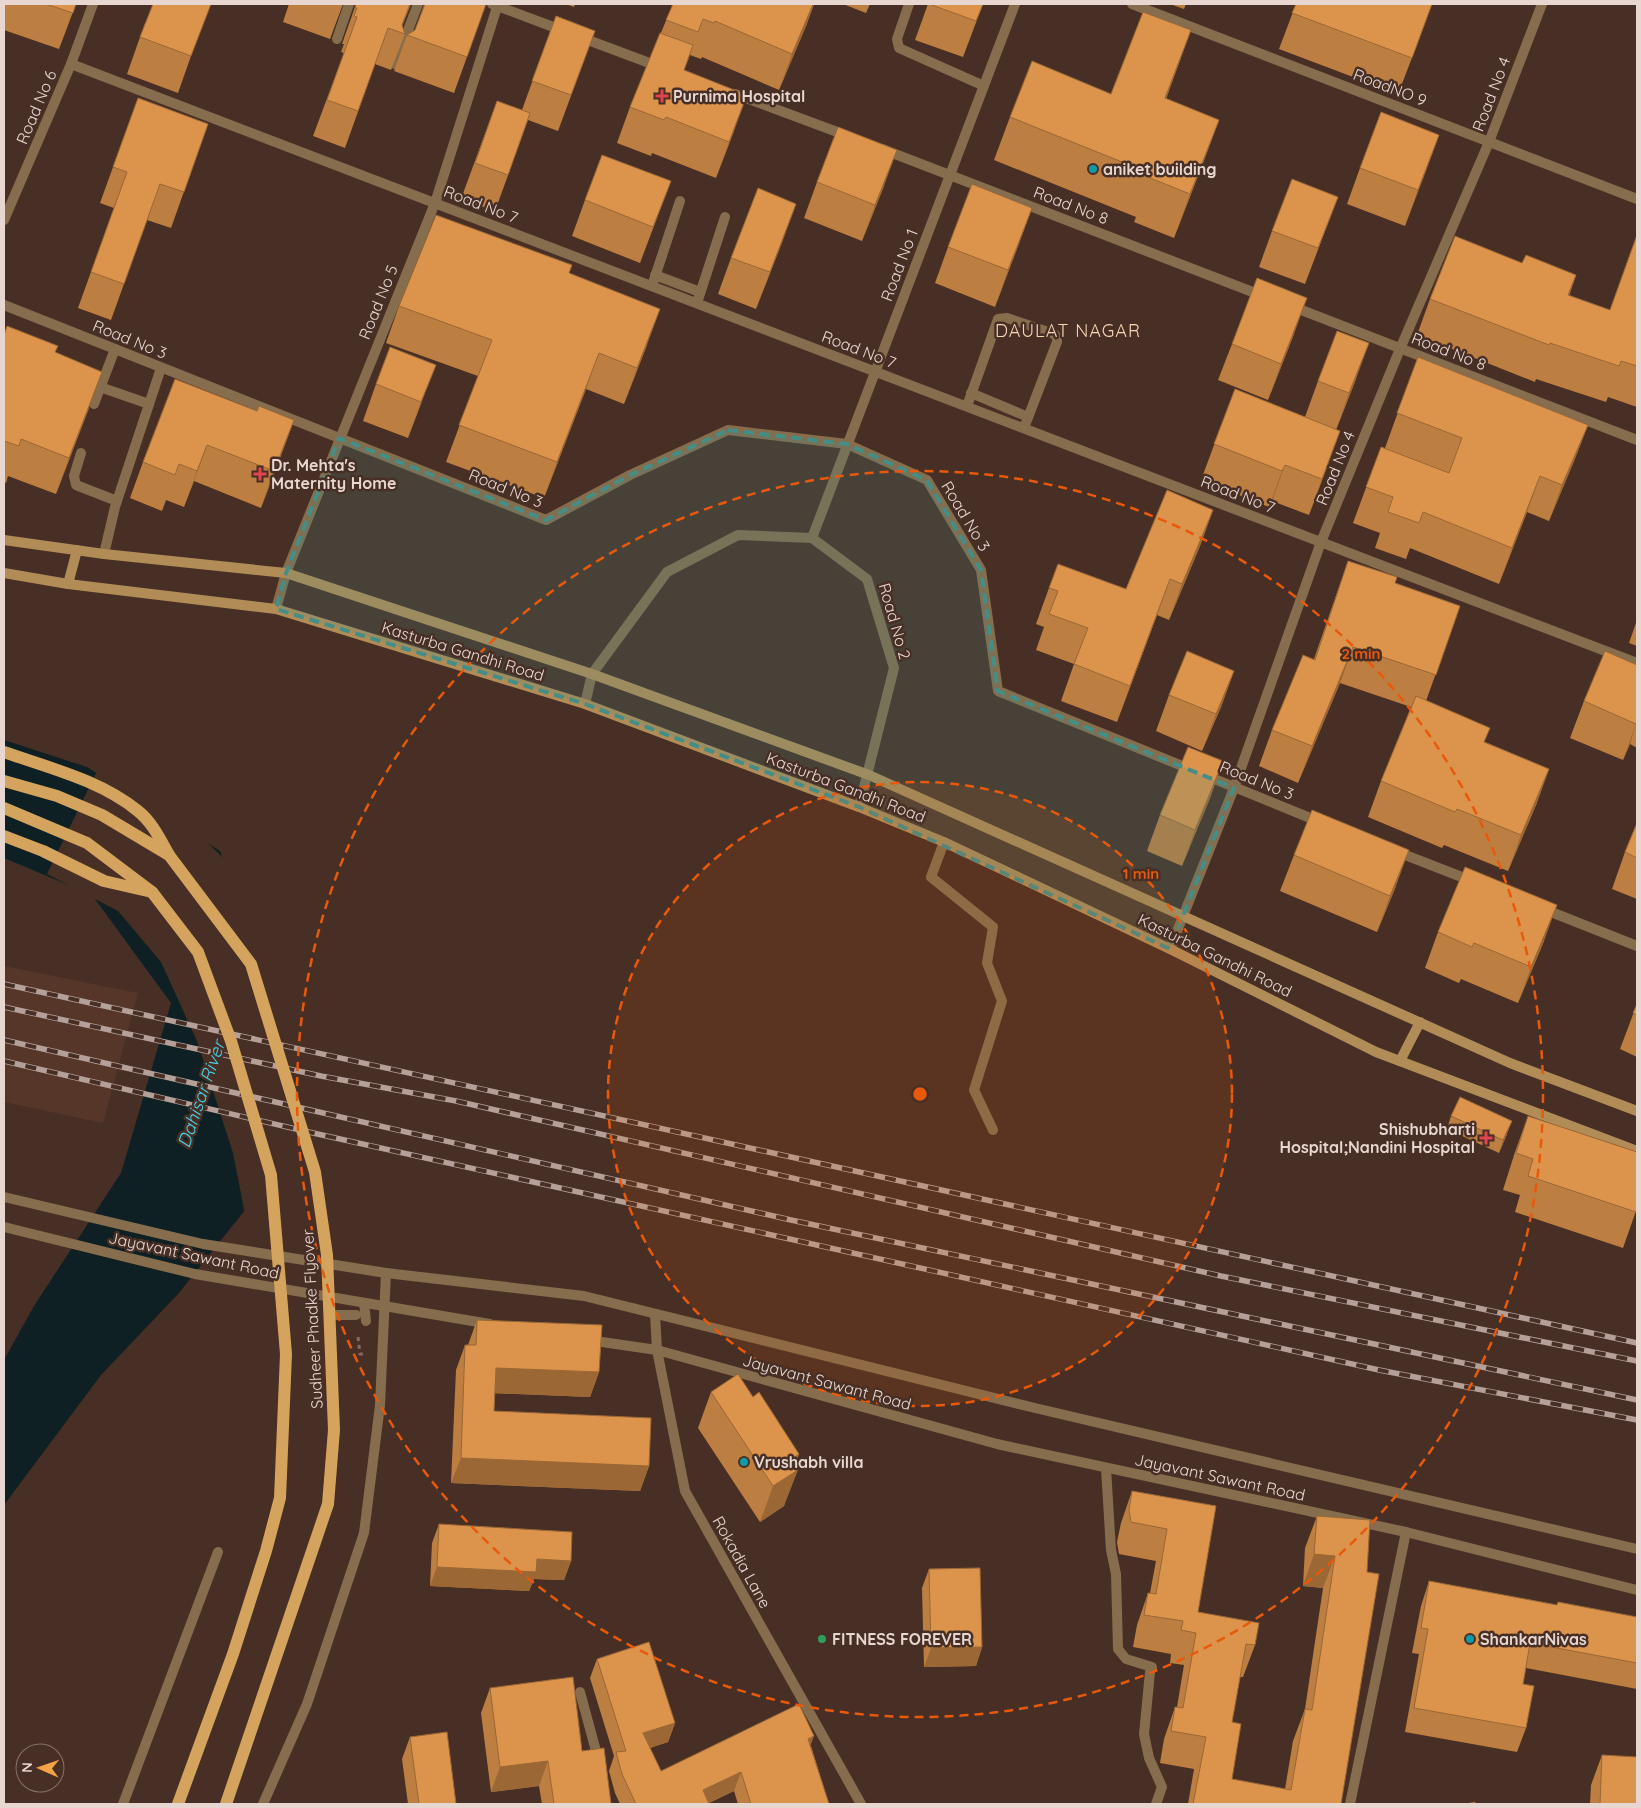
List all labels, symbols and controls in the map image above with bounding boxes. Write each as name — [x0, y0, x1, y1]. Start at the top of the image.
street label: Road No 4 — [1468, 54, 1514, 134]
street label: RoadNO 9 — [1351, 64, 1430, 110]
street label: Road No 6 — [11, 67, 61, 147]
place label: Purnima Hospital — [673, 86, 805, 106]
marker: Purnima Hospital — [655, 89, 669, 103]
place label: aniket building — [1103, 159, 1217, 179]
marker: aniket building — [1087, 163, 1099, 175]
street label: Road No 7 — [441, 181, 521, 227]
street label: Road No 8 — [1031, 182, 1111, 228]
street label: Road No 1 — [876, 226, 922, 304]
street label: Road No 5 — [354, 262, 402, 342]
street label: Road No 3 — [90, 315, 170, 363]
district label: DAULAT NAGAR — [995, 319, 1141, 342]
street label: Road No 7 — [819, 326, 899, 372]
street label: Road No 8 — [1409, 328, 1489, 374]
street label: Road No 4 — [1311, 428, 1359, 508]
place label: Dr. Mehta's Maternity Home — [271, 455, 396, 493]
street label: Road No 3 — [466, 464, 546, 512]
marker: Dr. Mehta's Maternity Home — [253, 467, 267, 481]
street label: Road No 7 — [1198, 471, 1278, 517]
street label: Road No 3 — [937, 477, 995, 555]
street label: Road No 2 — [875, 580, 915, 662]
street label: Kasturba Gandhi Road — [379, 617, 547, 685]
text: 2 min — [1341, 644, 1381, 663]
street label: Kasturba Gandhi Road — [764, 747, 928, 827]
street label: Road No 3 — [1217, 756, 1297, 804]
text: 1 min — [1123, 864, 1159, 883]
street label: Kasturba Gandhi Road — [1135, 909, 1295, 1001]
water label: Dahisar River — [172, 1035, 231, 1151]
centre of rings — [911, 1085, 929, 1103]
place label: Shishubharti Hospital;Nandini Hospital — [1279, 1119, 1475, 1157]
marker: Shishubharti Hospital;Nandini Hospital — [1479, 1131, 1493, 1145]
street label: Jayavant Sawant Road — [107, 1227, 281, 1283]
street label: Sudheer Phadke Flyover — [297, 1229, 327, 1409]
street label: Jayavant Sawant Road — [741, 1350, 913, 1414]
street label: Jayavant Sawant Road — [1133, 1449, 1307, 1505]
place label: Vrushabh villa — [754, 1452, 863, 1472]
marker: Vrushabh villa — [738, 1456, 750, 1468]
street label: Rokadia Lane — [708, 1512, 776, 1612]
place label: FITNESS FOREVER — [832, 1629, 972, 1649]
place label: ShankarNivas — [1480, 1629, 1587, 1649]
marker: FITNESS FOREVER — [816, 1633, 828, 1645]
marker: ShankarNivas — [1464, 1633, 1476, 1645]
north arrow — [15, 1743, 65, 1793]
text: N — [18, 1762, 36, 1773]

